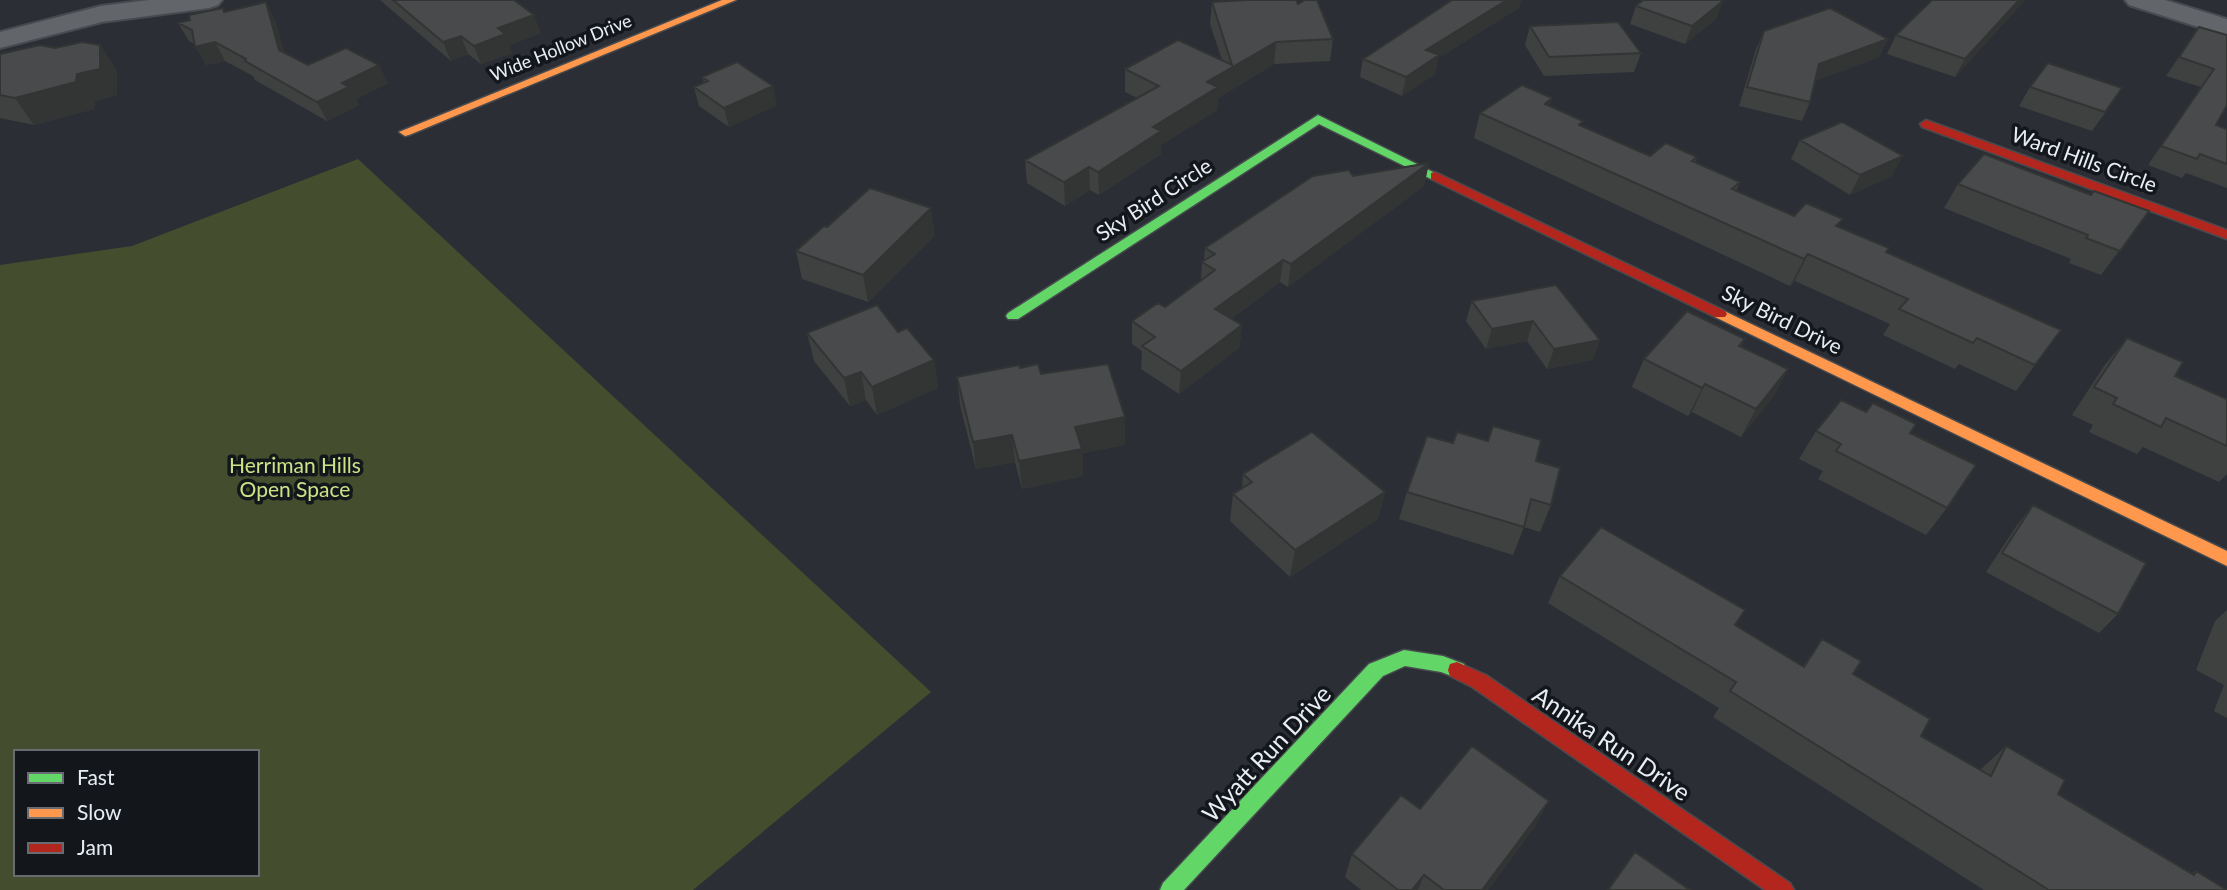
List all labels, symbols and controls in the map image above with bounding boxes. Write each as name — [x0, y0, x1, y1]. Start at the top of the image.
street label: Wide Hollow Drive — [487, 9, 635, 85]
street label: Ward Hills Circle — [2008, 121, 2161, 197]
street label: Sky Bird Circle — [1091, 152, 1216, 245]
street label: Sky Bird Drive — [1719, 279, 1847, 358]
park label: Herriman Hills Open Space — [229, 452, 361, 501]
street label: Wyatt Run Drive — [1195, 679, 1336, 827]
street label: Annika Run Drive — [1528, 679, 1696, 806]
legend — [14, 750, 259, 876]
text: Fast — [77, 764, 115, 789]
text: Slow — [77, 799, 122, 824]
text: Jam — [77, 834, 113, 859]

